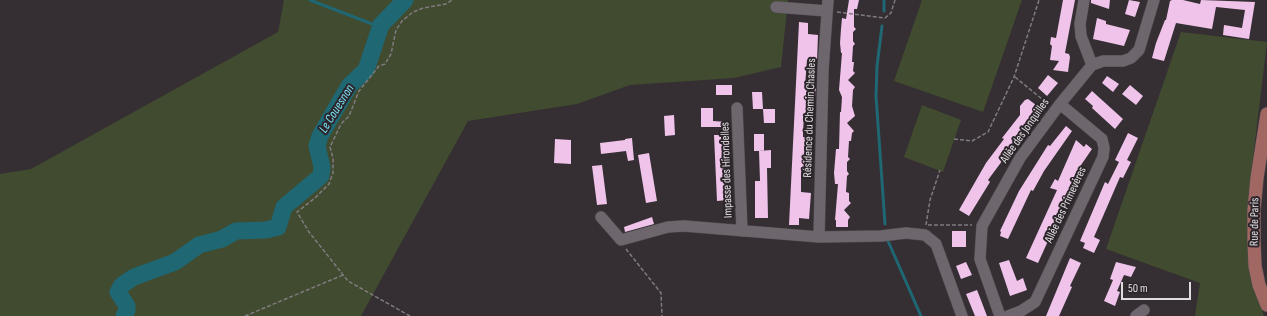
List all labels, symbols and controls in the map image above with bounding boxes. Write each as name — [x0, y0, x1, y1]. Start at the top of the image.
street label: Résidence du Chemin Chasles — [801, 58, 819, 178]
water label: Le Couesnon — [316, 82, 358, 136]
street label: Allée des Jonquilles — [997, 96, 1053, 166]
street label: Impasse des Hirondelles — [718, 122, 736, 218]
street label: Allée des Primevères — [1042, 165, 1090, 245]
street label: Rue de Paris — [1247, 198, 1263, 246]
scale bar — [1123, 274, 1193, 300]
text: 50 m — [1128, 281, 1148, 296]

